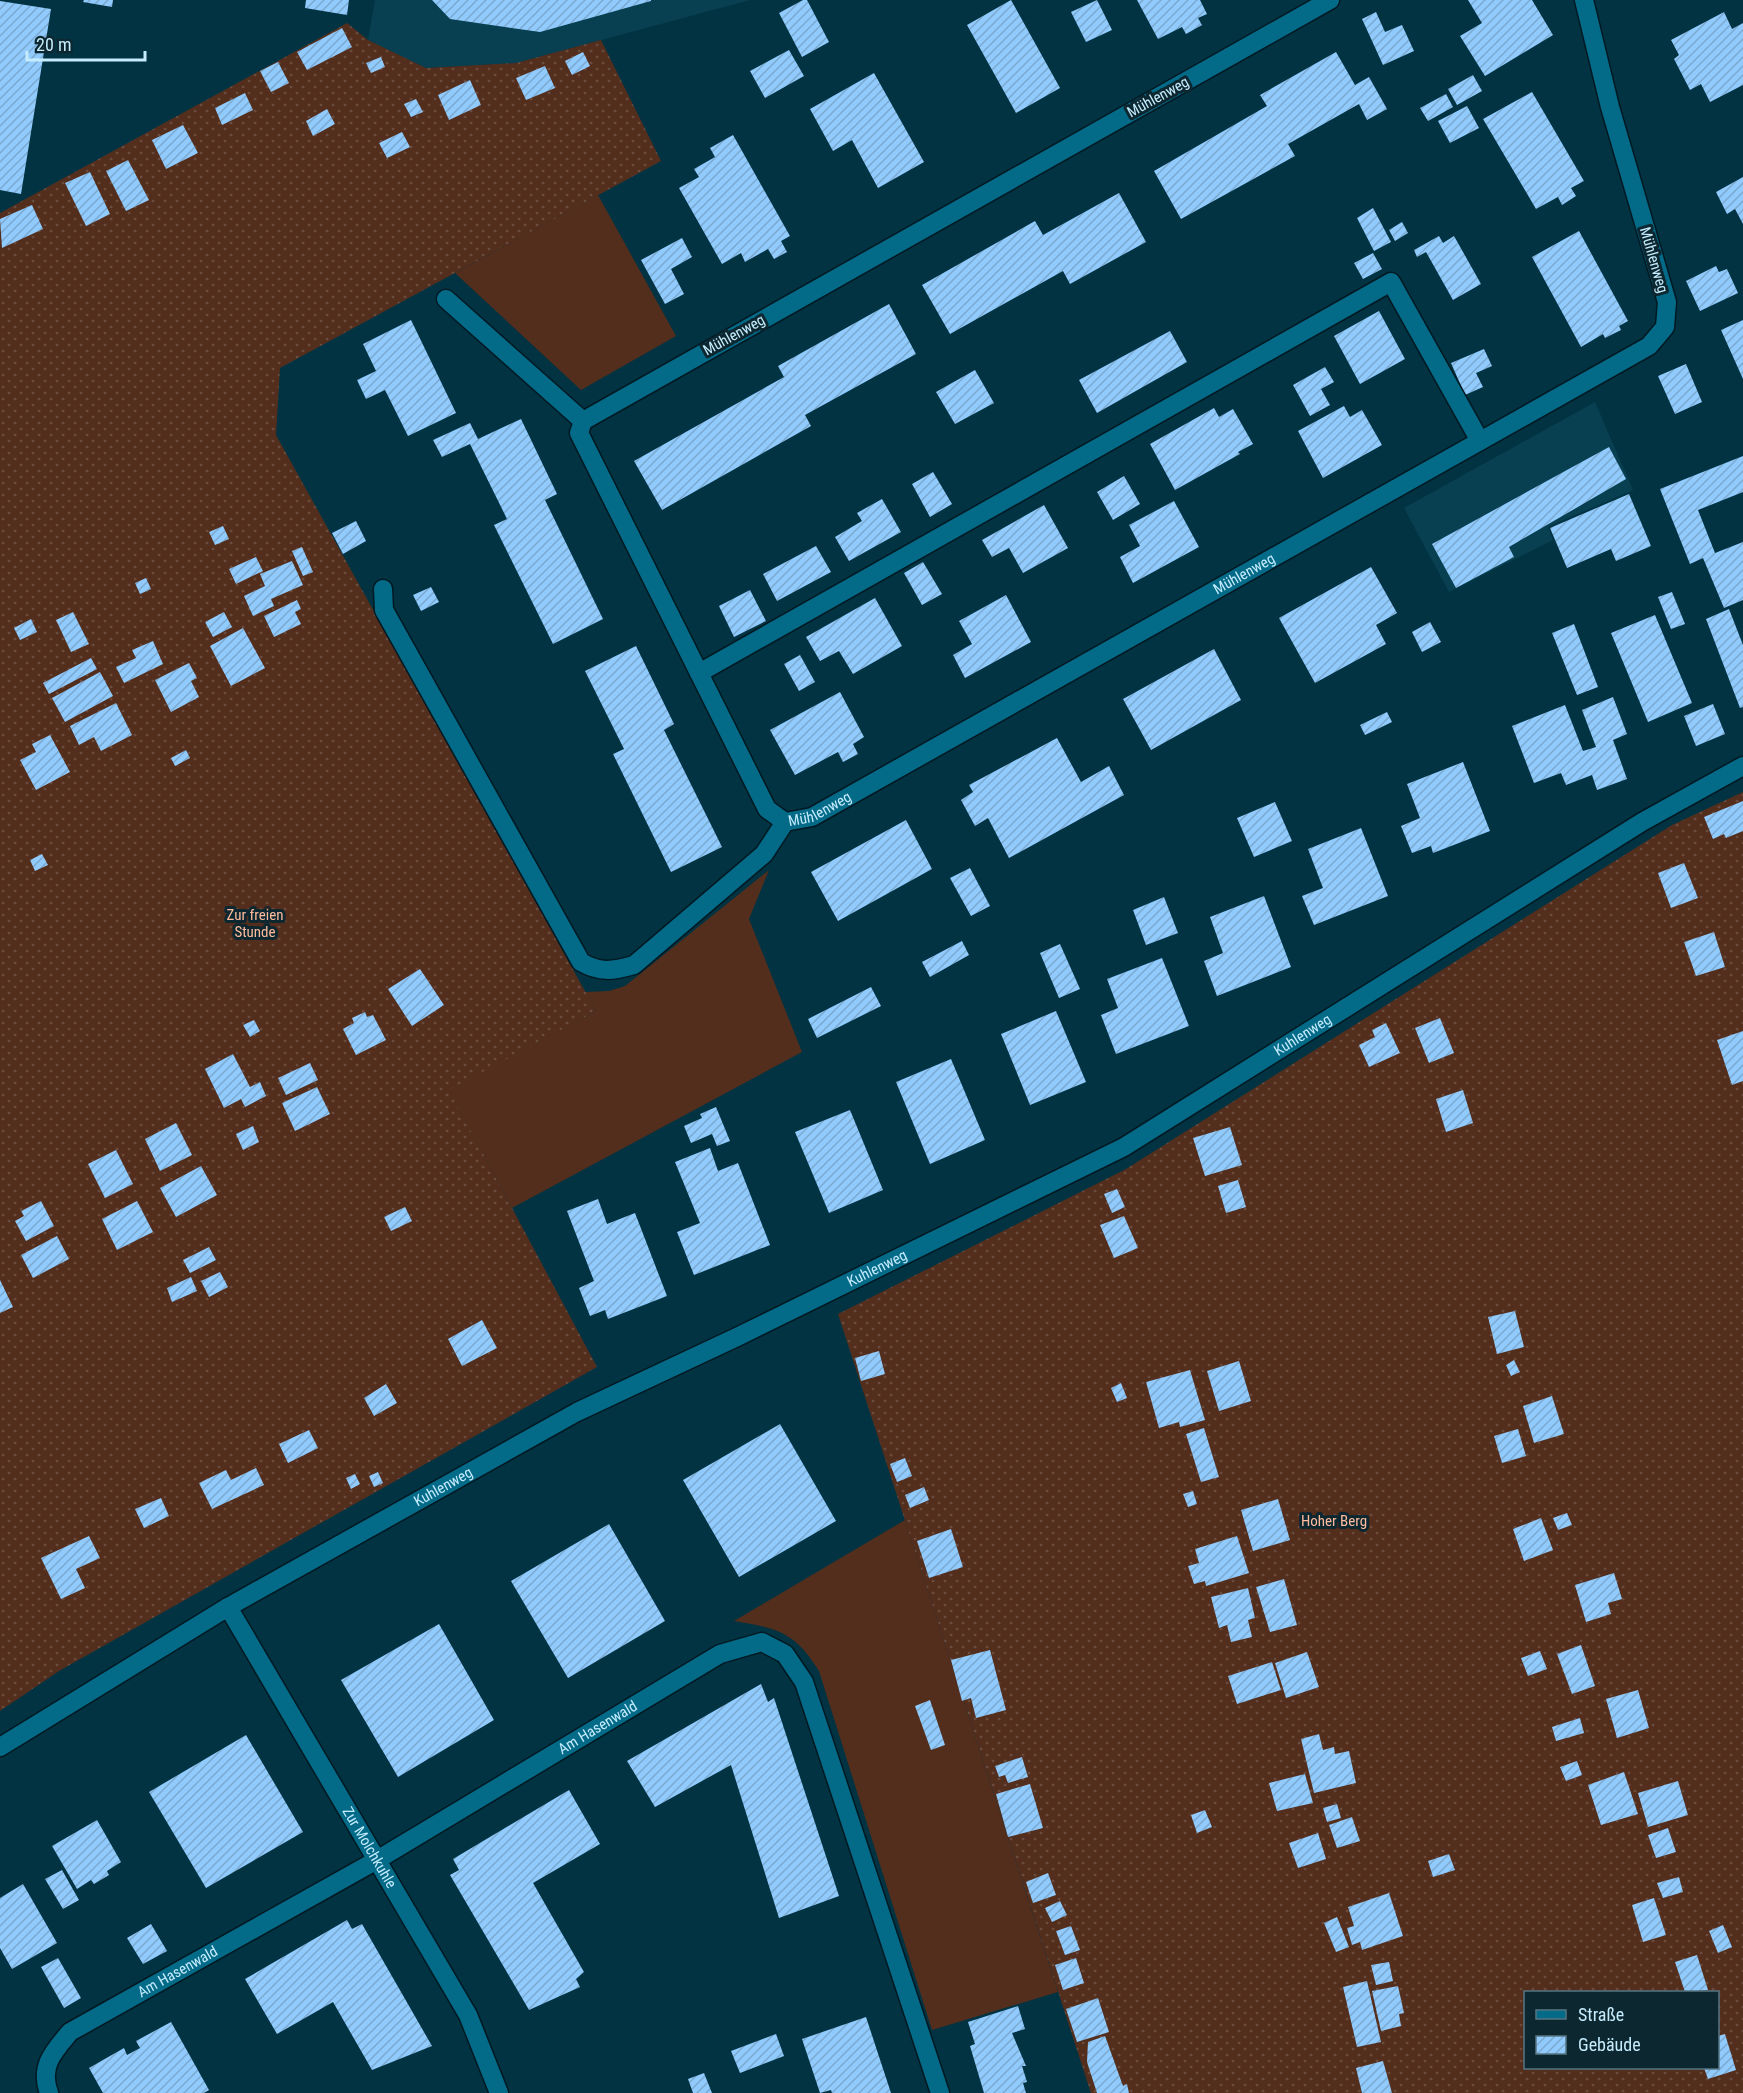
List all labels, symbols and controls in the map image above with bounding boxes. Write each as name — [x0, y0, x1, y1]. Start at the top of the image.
scale bar — [27, 24, 146, 62]
text: 20 m — [36, 34, 71, 55]
street label: Mühlenweg — [1124, 73, 1192, 121]
street label: Mühlenweg — [1636, 225, 1672, 295]
street label: Mühlenweg — [700, 311, 768, 359]
street label: Mühlenweg — [1210, 549, 1278, 598]
street label: Mühlenweg — [787, 788, 855, 830]
park label: Zur freien Stunde — [227, 906, 283, 941]
street label: Kuhlenweg — [1271, 1010, 1335, 1060]
street label: Kuhlenweg — [844, 1246, 910, 1291]
street label: Kuhlenweg — [411, 1463, 476, 1510]
park label: Hoher Berg — [1301, 1512, 1367, 1530]
street label: Am Hasenwald — [555, 1697, 640, 1758]
street label: Zur Molchkuhle — [339, 1804, 400, 1891]
street label: Am Hasenwald — [134, 1942, 221, 2001]
legend — [1524, 1991, 1719, 2069]
text: Straße — [1578, 2004, 1624, 2025]
text: Gebäude — [1578, 2034, 1641, 2055]

